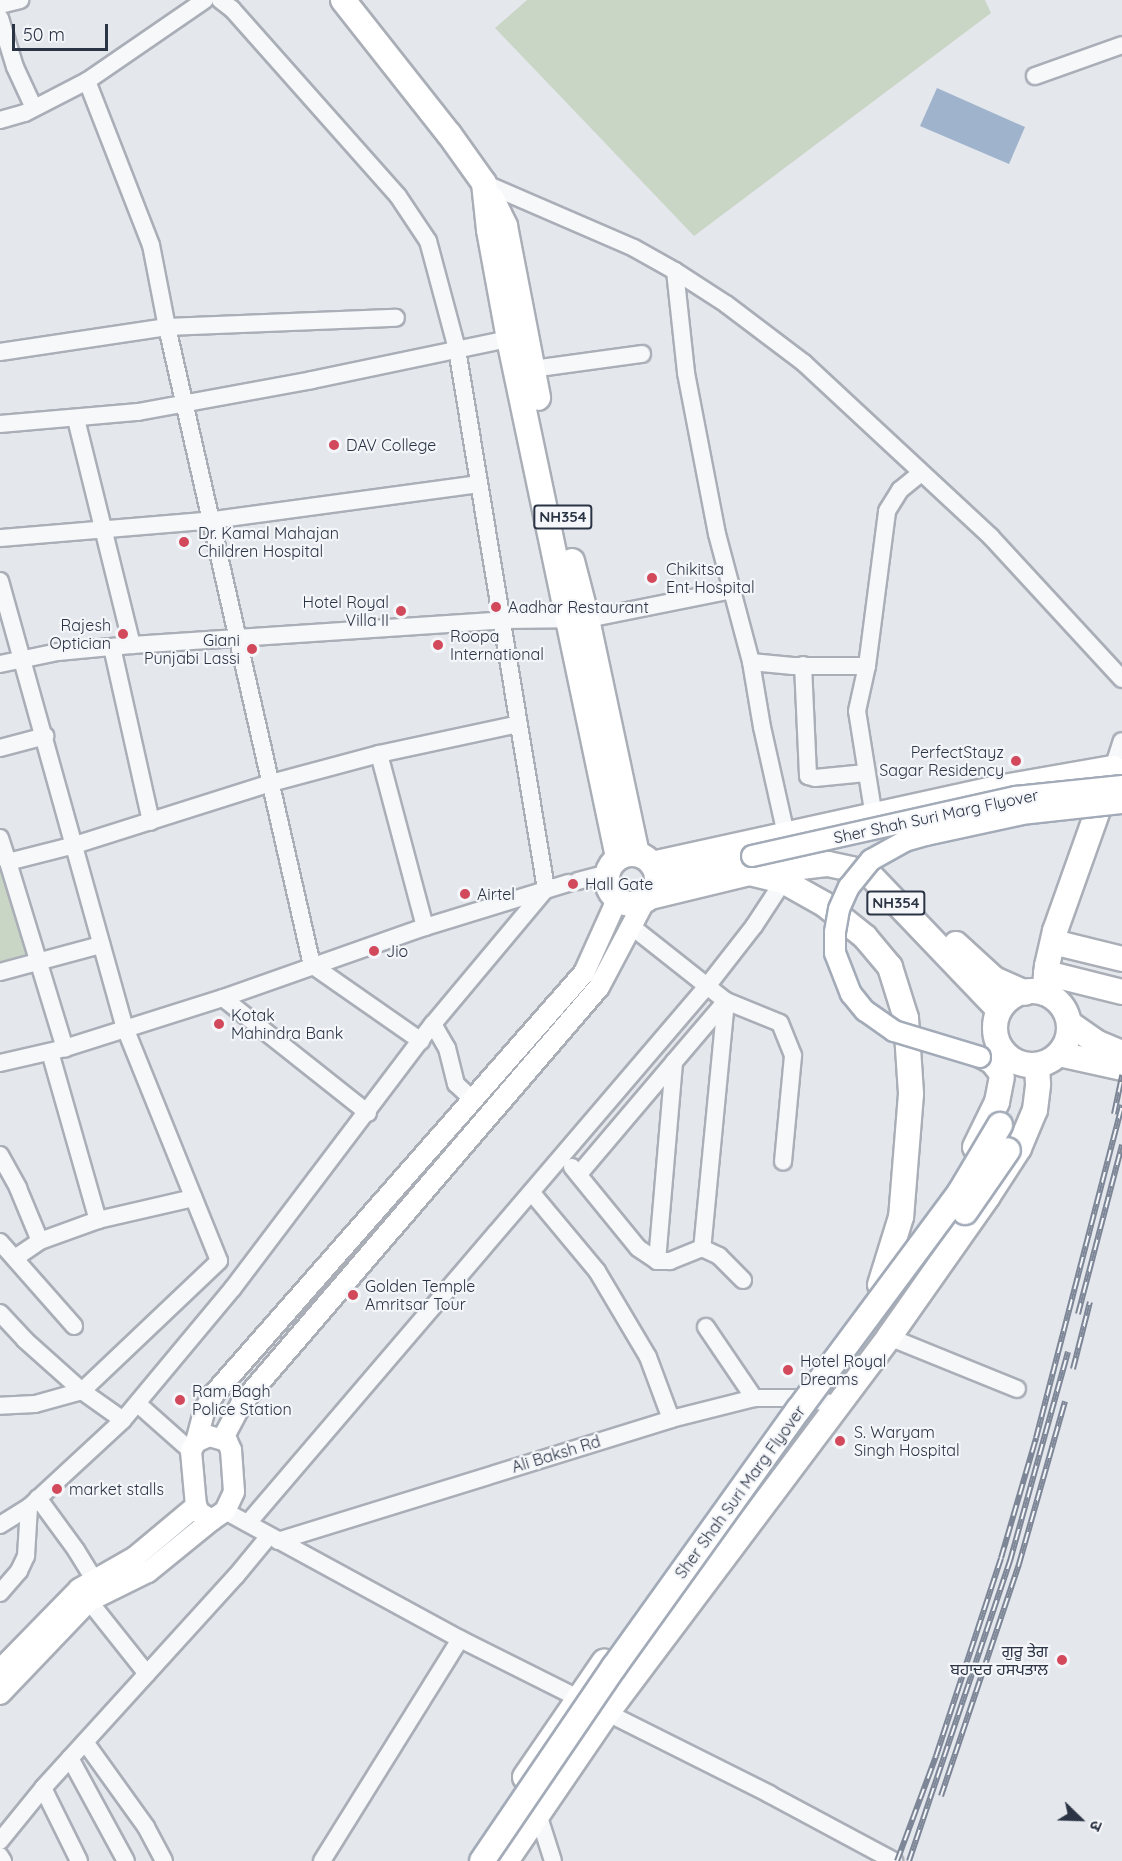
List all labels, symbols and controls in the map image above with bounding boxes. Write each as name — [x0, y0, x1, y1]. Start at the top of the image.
scale bar — [15, 12, 111, 50]
text: 50 m — [23, 23, 65, 46]
place label: DAV College — [346, 435, 436, 455]
marker: DAV College — [327, 438, 341, 452]
road number: NH354 — [533, 505, 593, 529]
place label: Dr. Kamal Mahajan Children Hospital — [198, 523, 339, 561]
marker: Dr. Kamal Mahajan Children Hospital — [175, 533, 193, 551]
place label: Chikitsa Ent Hospital — [666, 559, 755, 597]
marker: Chikitsa Ent Hospital — [643, 569, 661, 587]
place label: Hotel Royal Villa II — [303, 592, 389, 630]
place label: Aadhar Restaurant — [508, 597, 649, 617]
marker: Aadhar Restaurant — [489, 600, 503, 614]
marker: Hotel Royal Villa II — [394, 604, 408, 618]
place label: Rajesh Optician — [50, 615, 111, 653]
place label: Roopa International — [450, 626, 544, 664]
marker: Rajesh Optician — [116, 627, 130, 641]
place label: Giani Punjabi Lassi — [144, 630, 240, 668]
marker: Roopa International — [431, 638, 445, 652]
marker: Giani Punjabi Lassi — [245, 642, 259, 656]
place label: PerfectStayz Sagar Residency — [879, 742, 1004, 780]
marker: PerfectStayz Sagar Residency — [1009, 754, 1023, 768]
street label: Sher Shah Suri Marg Flyover — [832, 785, 1040, 847]
place label: Hall Gate — [585, 874, 653, 894]
marker: Hall Gate — [566, 877, 580, 891]
place label: Airtel — [477, 884, 515, 904]
marker: Airtel — [458, 887, 472, 901]
road number: NH354 — [866, 891, 926, 915]
place label: Jio — [386, 941, 408, 961]
marker: Jio — [367, 944, 381, 958]
place label: Kotak Mahindra Bank — [231, 1005, 343, 1043]
marker: Kotak Mahindra Bank — [212, 1017, 226, 1031]
place label: Golden Temple Amritsar Tour — [365, 1276, 475, 1314]
marker: Golden Temple Amritsar Tour — [346, 1288, 360, 1302]
place label: Hotel Royal Dreams — [800, 1351, 886, 1389]
marker: Hotel Royal Dreams — [781, 1363, 795, 1377]
place label: Ram Bagh Police Station — [192, 1381, 292, 1419]
marker: Ram Bagh Police Station — [173, 1393, 187, 1407]
street label: Sher Shah Suri Marg Flyover — [671, 1402, 809, 1582]
place label: S. Waryam Singh Hospital — [854, 1422, 960, 1460]
street label: Ali Baksh Rd — [509, 1431, 603, 1477]
marker: S. Waryam Singh Hospital — [831, 1432, 849, 1450]
place label: market stalls — [69, 1479, 164, 1499]
marker: market stalls — [50, 1482, 64, 1496]
place label: ਗੁਰੂ ਤੇਗ ਬਹਾਦਰ ਹਸਪਤਾਲ — [950, 1641, 1048, 1679]
marker: ਗੁਰੂ ਤੇਗ ਬਹਾਦਰ ਹਸਪਤਾਲ — [1053, 1651, 1071, 1669]
north arrow — [1050, 1789, 1110, 1849]
text: उ — [1086, 1818, 1108, 1834]

